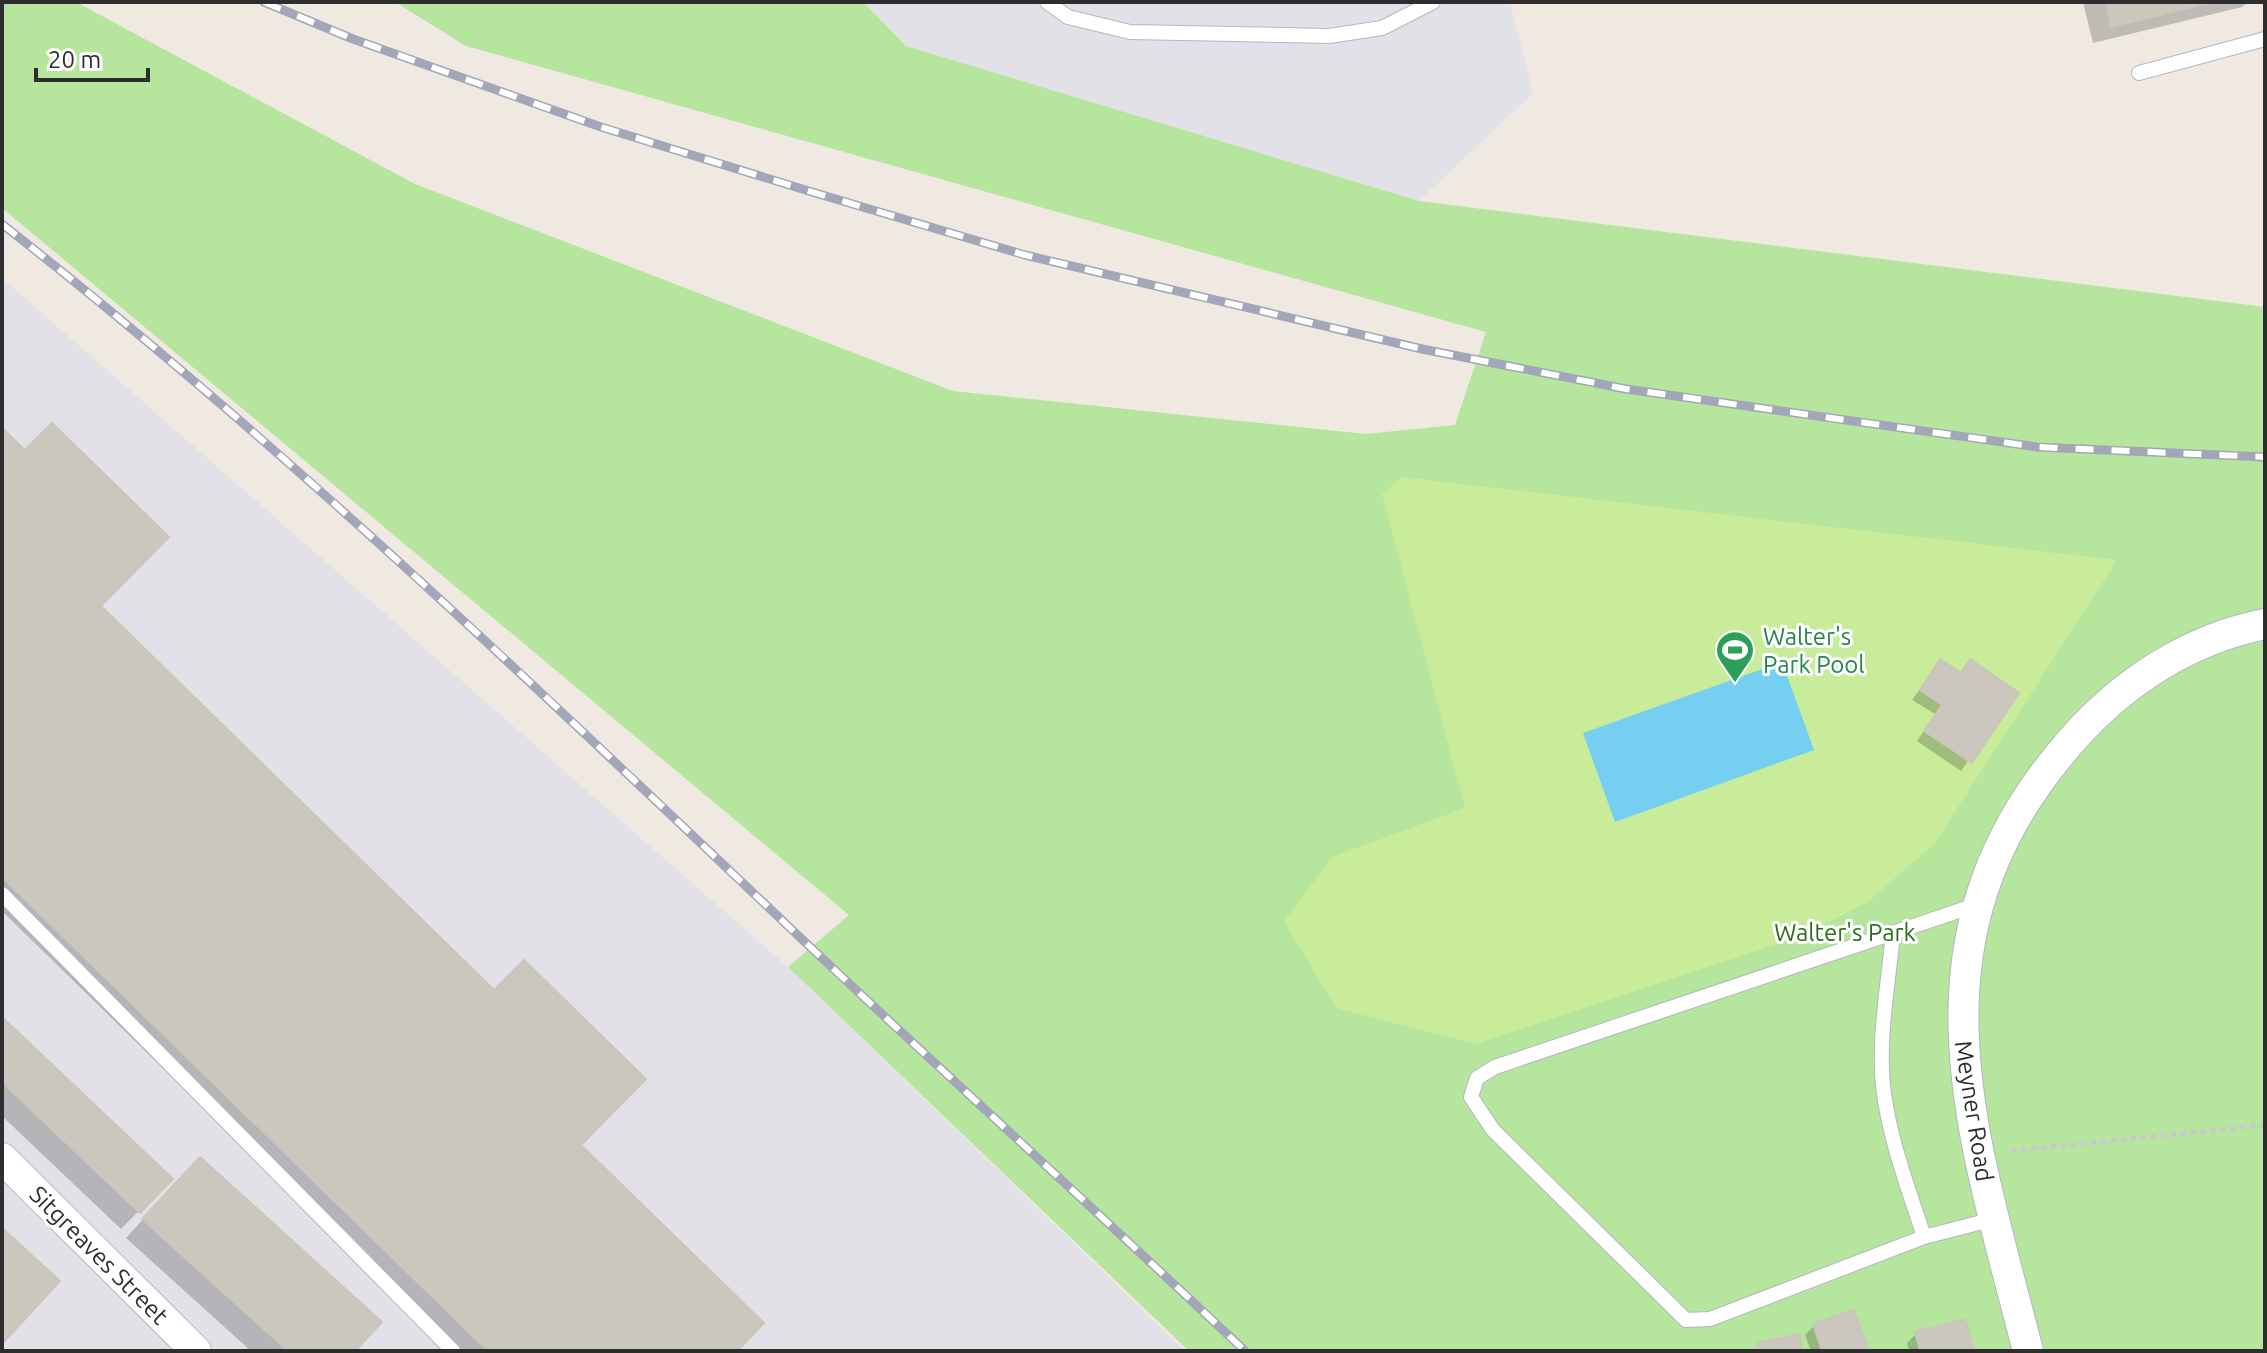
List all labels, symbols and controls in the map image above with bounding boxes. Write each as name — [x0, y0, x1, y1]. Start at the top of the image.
scale bar — [36, 32, 148, 82]
text: 20 m — [48, 46, 101, 73]
place label: Walter's Park Pool — [1763, 623, 1865, 678]
sports icon: Walter's Park Pool — [1714, 629, 1756, 684]
park label: Walter's Park — [1774, 919, 1916, 946]
street label: Meyner Road — [1950, 1038, 1998, 1184]
street label: Sitgreaves Street — [24, 1180, 174, 1330]

